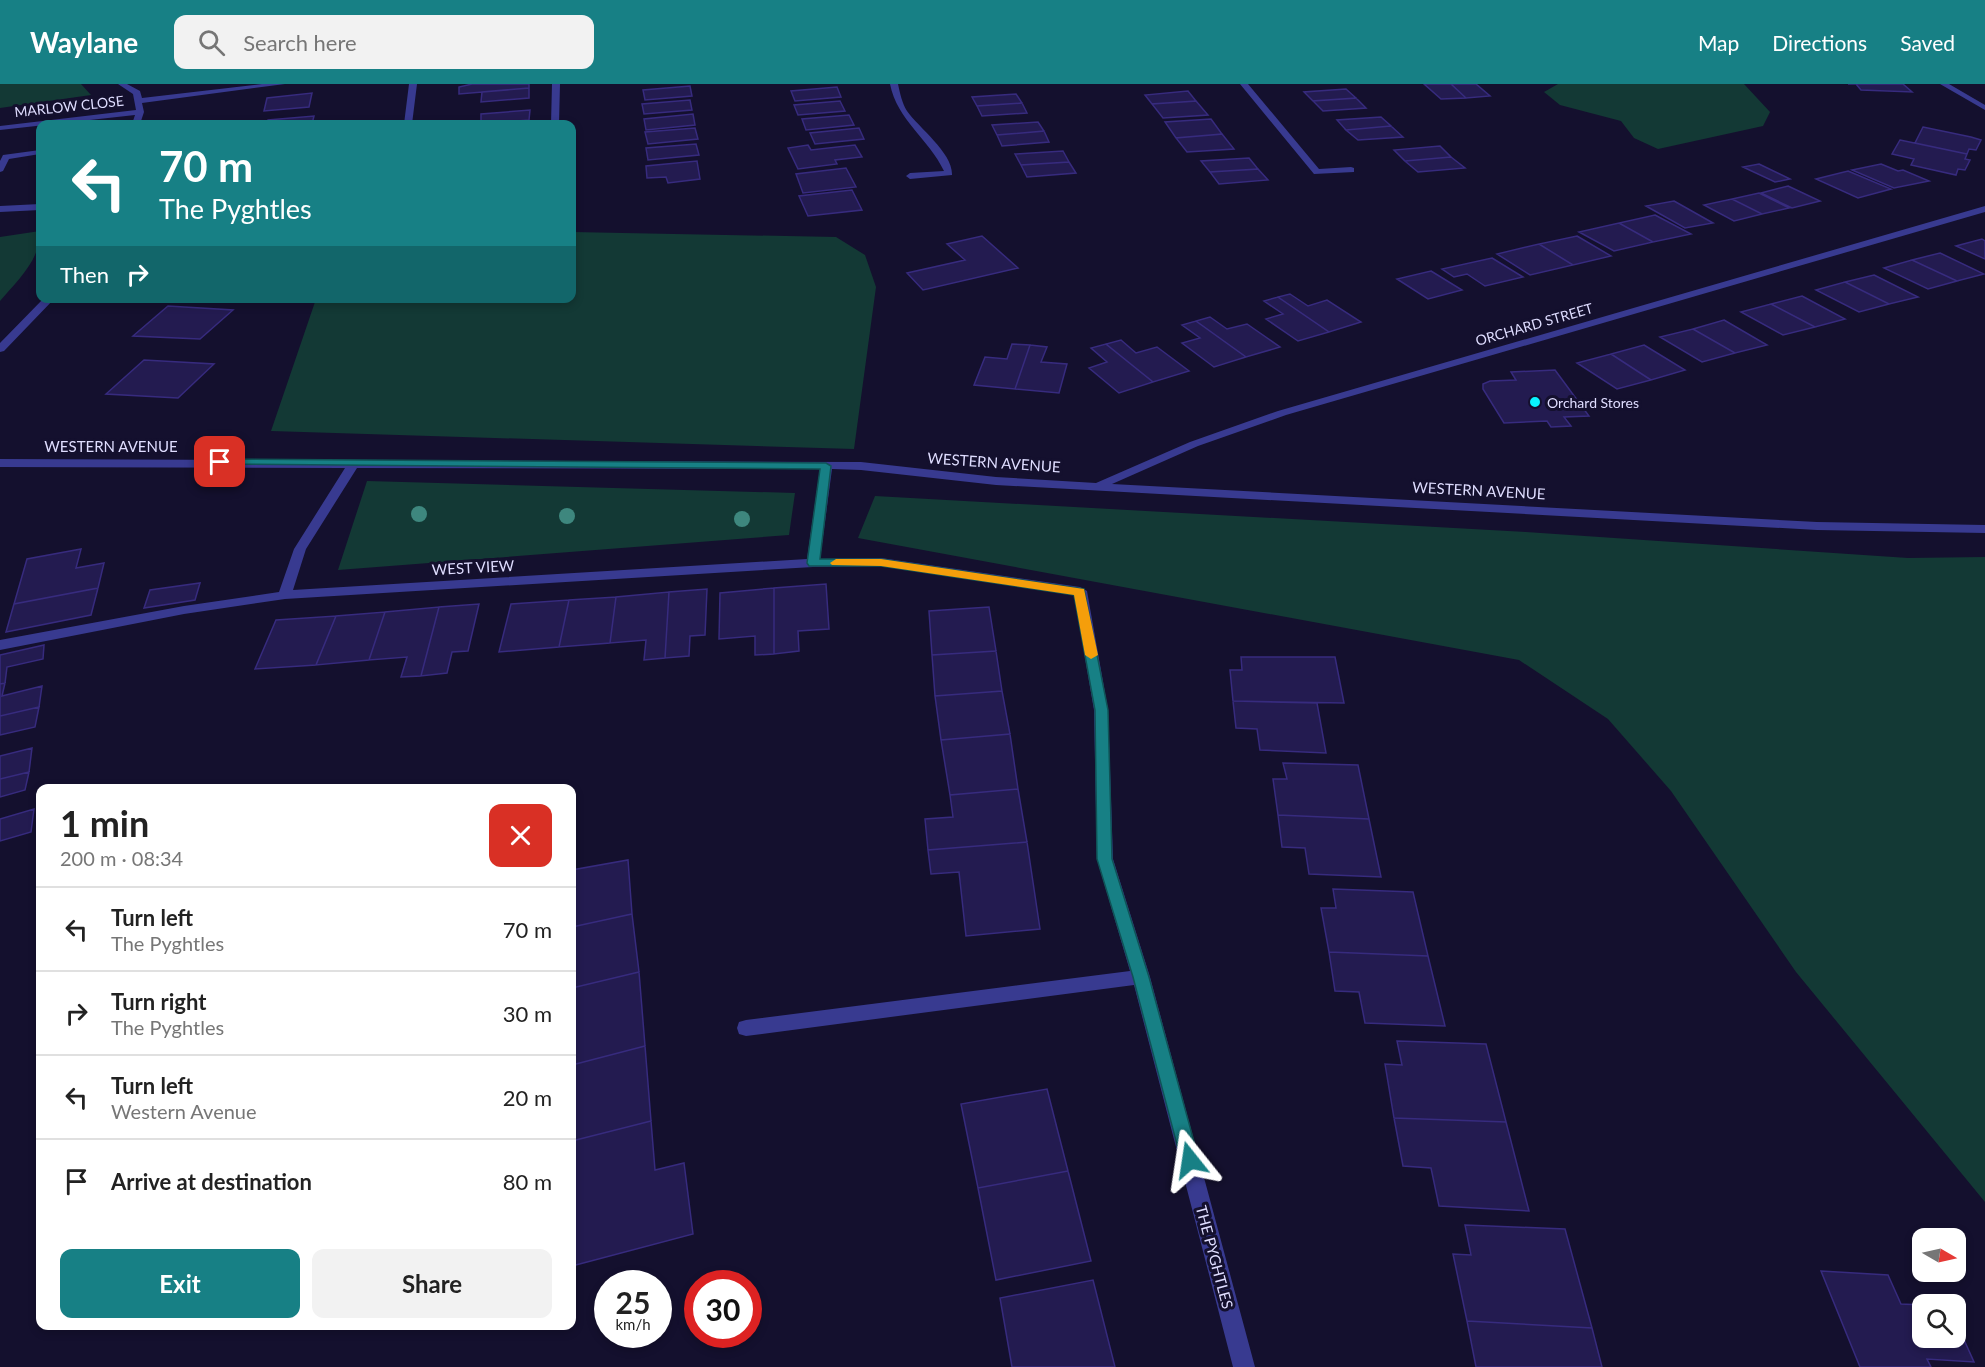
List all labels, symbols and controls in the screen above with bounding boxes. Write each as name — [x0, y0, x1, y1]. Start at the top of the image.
search box — [174, 15, 594, 69]
text: Waylane — [30, 25, 138, 59]
icon: search — [195, 26, 228, 59]
text: Search here — [243, 29, 357, 56]
text: Map — [1698, 30, 1739, 55]
text: Directions — [1772, 30, 1867, 55]
text: Saved — [1900, 30, 1955, 55]
street label: MARLOW CLOSE — [13, 92, 125, 120]
text: 70 m — [159, 141, 253, 191]
icon: left — [60, 144, 138, 222]
text: The Pyghtles — [159, 192, 312, 225]
icon: right — [121, 258, 154, 291]
text: Then — [60, 261, 109, 288]
street label: ORCHARD STREET — [1473, 299, 1595, 349]
place label: Orchard Stores — [1547, 394, 1639, 411]
marker: Orchard Stores — [1528, 395, 1542, 409]
pin — [194, 436, 245, 487]
street label: WESTERN AVENUE — [44, 437, 178, 455]
icon: arrive — [203, 445, 236, 478]
street label: WESTERN AVENUE — [927, 448, 1061, 476]
street label: WESTERN AVENUE — [1412, 478, 1546, 502]
street label: WEST VIEW — [431, 556, 515, 578]
text: 1 min — [60, 801, 149, 845]
button: close — [489, 804, 552, 867]
text: 200 m · 08:34 — [60, 846, 183, 870]
text: Turn left — [111, 904, 193, 931]
icon: left — [60, 913, 93, 946]
text: 70 m — [503, 916, 552, 943]
text: The Pyghtles — [111, 931, 224, 955]
text: Turn right — [111, 988, 206, 1015]
icon: right — [60, 997, 93, 1030]
text: 30 m — [503, 1000, 552, 1027]
text: The Pyghtles — [111, 1015, 224, 1039]
text: Turn left — [111, 1072, 193, 1099]
icon: left — [60, 1081, 93, 1114]
text: 20 m — [503, 1084, 552, 1111]
text: Western Avenue — [111, 1099, 257, 1123]
position arrow — [1158, 1128, 1222, 1192]
icon: arrive — [60, 1165, 93, 1198]
text: Arrive at destination — [111, 1168, 312, 1195]
text: 80 m — [503, 1168, 552, 1195]
street label: THE PYGHTLES — [1193, 1203, 1237, 1311]
north arrow — [1912, 1228, 1966, 1282]
map controls — [1912, 1228, 1966, 1348]
button: Exit — [60, 1249, 300, 1318]
button: Share — [312, 1249, 552, 1318]
speed limit sign: 30 — [684, 1270, 762, 1348]
text: 25 — [616, 1284, 650, 1320]
button: search — [1912, 1294, 1966, 1348]
text: km/h — [615, 1315, 651, 1333]

